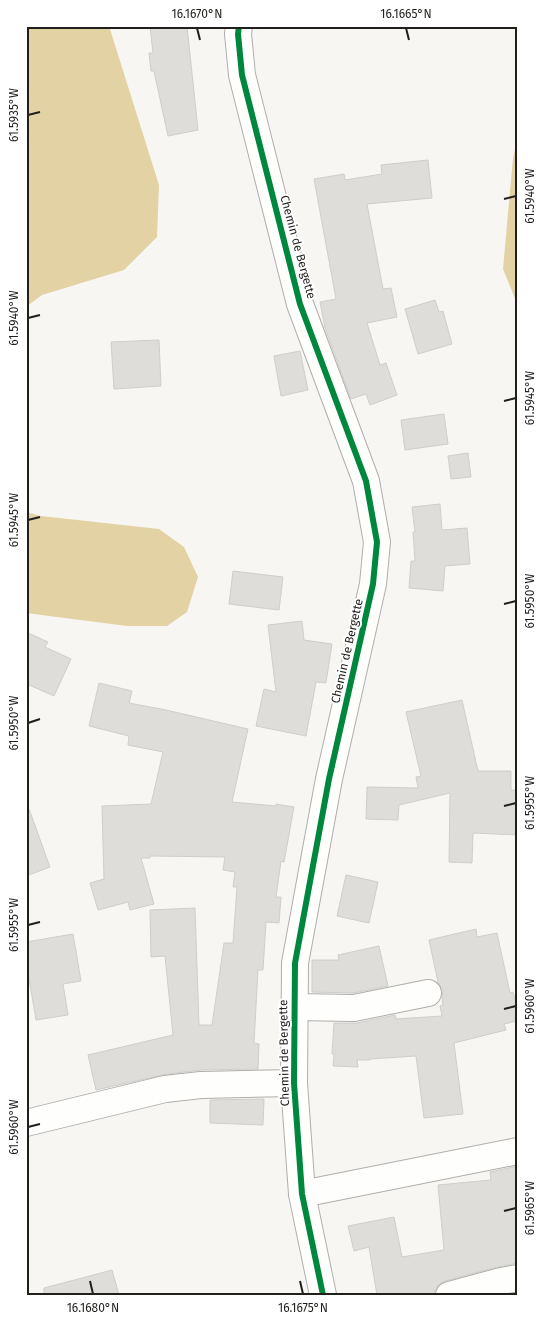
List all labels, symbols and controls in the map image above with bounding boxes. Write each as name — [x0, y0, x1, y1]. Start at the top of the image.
text: 16.1670°N — [172, 7, 222, 21]
text: 16.1665°N — [380, 7, 432, 21]
text: 61.5935°W — [7, 88, 21, 142]
text: 61.5940°W — [523, 168, 537, 224]
street label: Chemin de Bergette — [277, 194, 319, 300]
text: 61.5940°W — [7, 290, 21, 346]
text: 61.5945°W — [523, 371, 537, 425]
text: 61.5945°W — [7, 493, 21, 547]
text: 61.5950°W — [523, 573, 537, 629]
street label: Chemin de Bergette — [328, 597, 366, 705]
text: 61.5950°W — [7, 695, 21, 751]
text: 61.5955°W — [523, 776, 537, 830]
text: 61.5955°W — [7, 898, 21, 952]
text: 61.5960°W — [523, 978, 537, 1034]
street label: Chemin de Bergette — [276, 999, 292, 1107]
text: 61.5960°W — [7, 1099, 21, 1155]
text: 61.5965°W — [523, 1181, 537, 1235]
text: 16.1680°N — [67, 1301, 119, 1315]
text: 16.1675°N — [278, 1301, 328, 1315]

